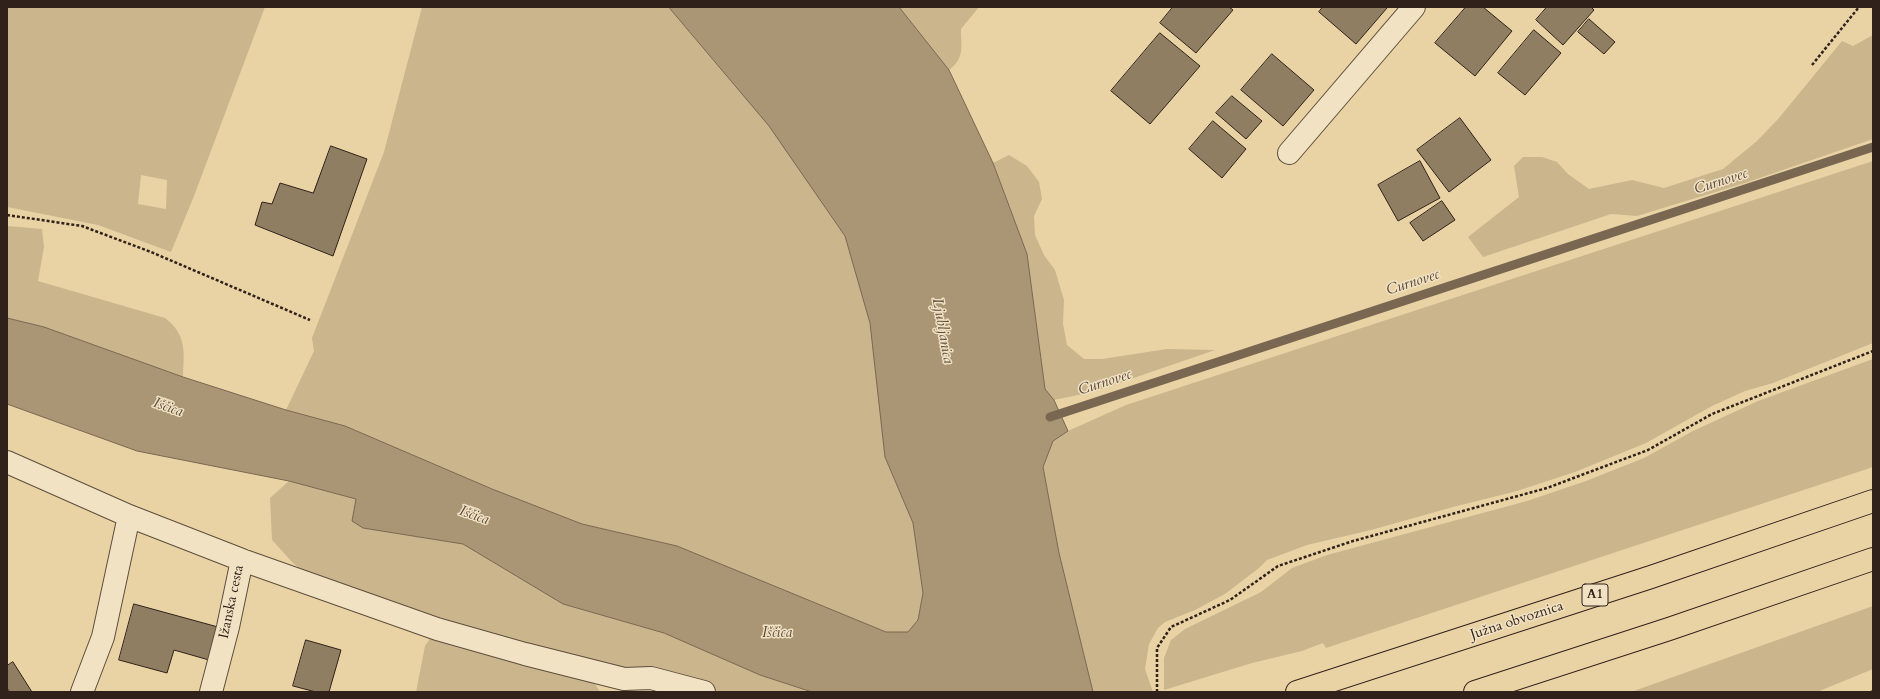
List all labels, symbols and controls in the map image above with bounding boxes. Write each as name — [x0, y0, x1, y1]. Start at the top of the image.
water label: Curnovec — [1692, 165, 1750, 199]
water label: Curnovec — [1384, 266, 1442, 300]
water label: Ljubljanica — [927, 297, 957, 365]
water label: Curnovec — [1076, 366, 1134, 400]
water label: Iščica — [151, 395, 185, 421]
water label: Iščica — [457, 503, 491, 529]
street label: Ižanska cesta — [216, 564, 248, 640]
road number: A1 — [1582, 584, 1608, 606]
street label: Južna obvoznica — [1468, 598, 1566, 644]
water label: Iščica — [762, 625, 792, 643]

